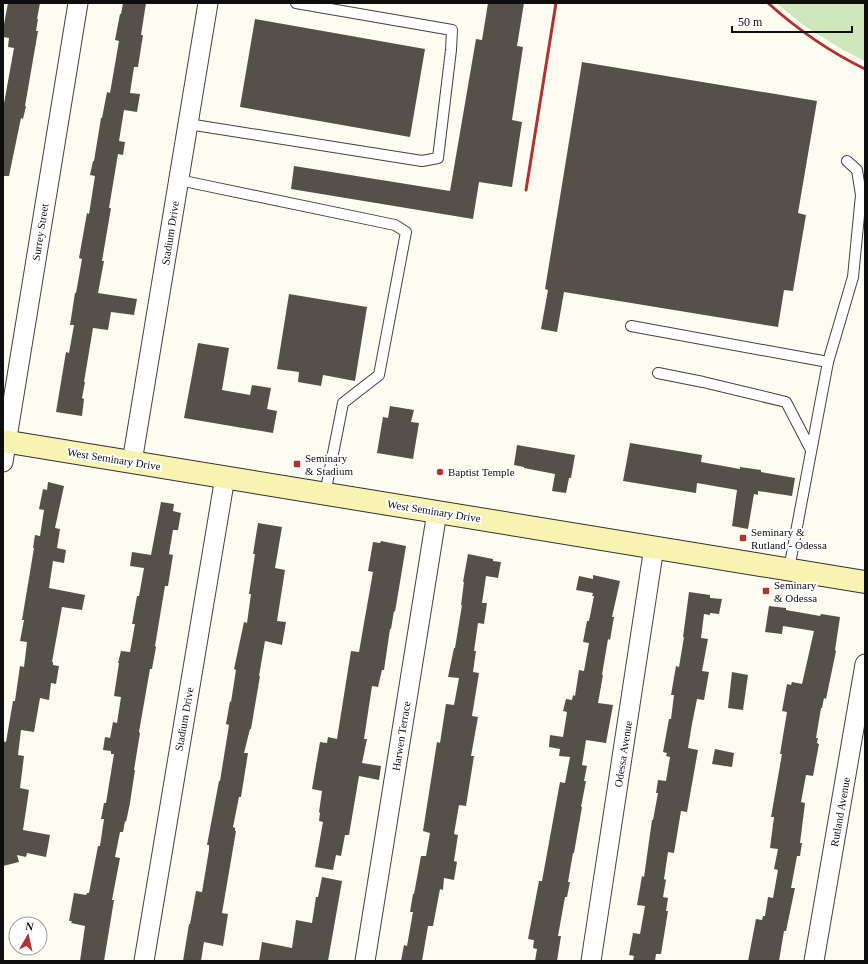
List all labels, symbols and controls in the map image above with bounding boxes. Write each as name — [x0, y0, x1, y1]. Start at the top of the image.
scale bar — [732, 8, 852, 34]
text: 50 m — [738, 15, 763, 29]
street label: Stadium Drive — [159, 200, 181, 266]
street label: Surrey Street — [30, 203, 50, 261]
street label: West Seminary Drive — [66, 446, 162, 472]
place label: Seminary & Stadium — [305, 452, 353, 477]
marker: Seminary & Stadium — [292, 459, 302, 469]
place label: Baptist Temple — [448, 466, 515, 478]
marker: Baptist Temple — [435, 467, 445, 477]
street label: West Seminary Drive — [386, 498, 482, 524]
place label: Seminary & Rutland - Odessa — [751, 526, 827, 551]
marker: Seminary & Rutland - Odessa — [738, 533, 748, 543]
place label: Seminary & Odessa — [774, 579, 817, 604]
marker: Seminary & Odessa — [761, 586, 771, 596]
street label: Stadium Drive — [172, 686, 196, 752]
street label: Harwen Terrace — [390, 700, 412, 772]
street label: Odessa Avenue — [612, 720, 634, 788]
street label: Rutland Avenue — [828, 776, 852, 848]
north arrow — [8, 916, 48, 956]
text: N — [25, 920, 34, 933]

